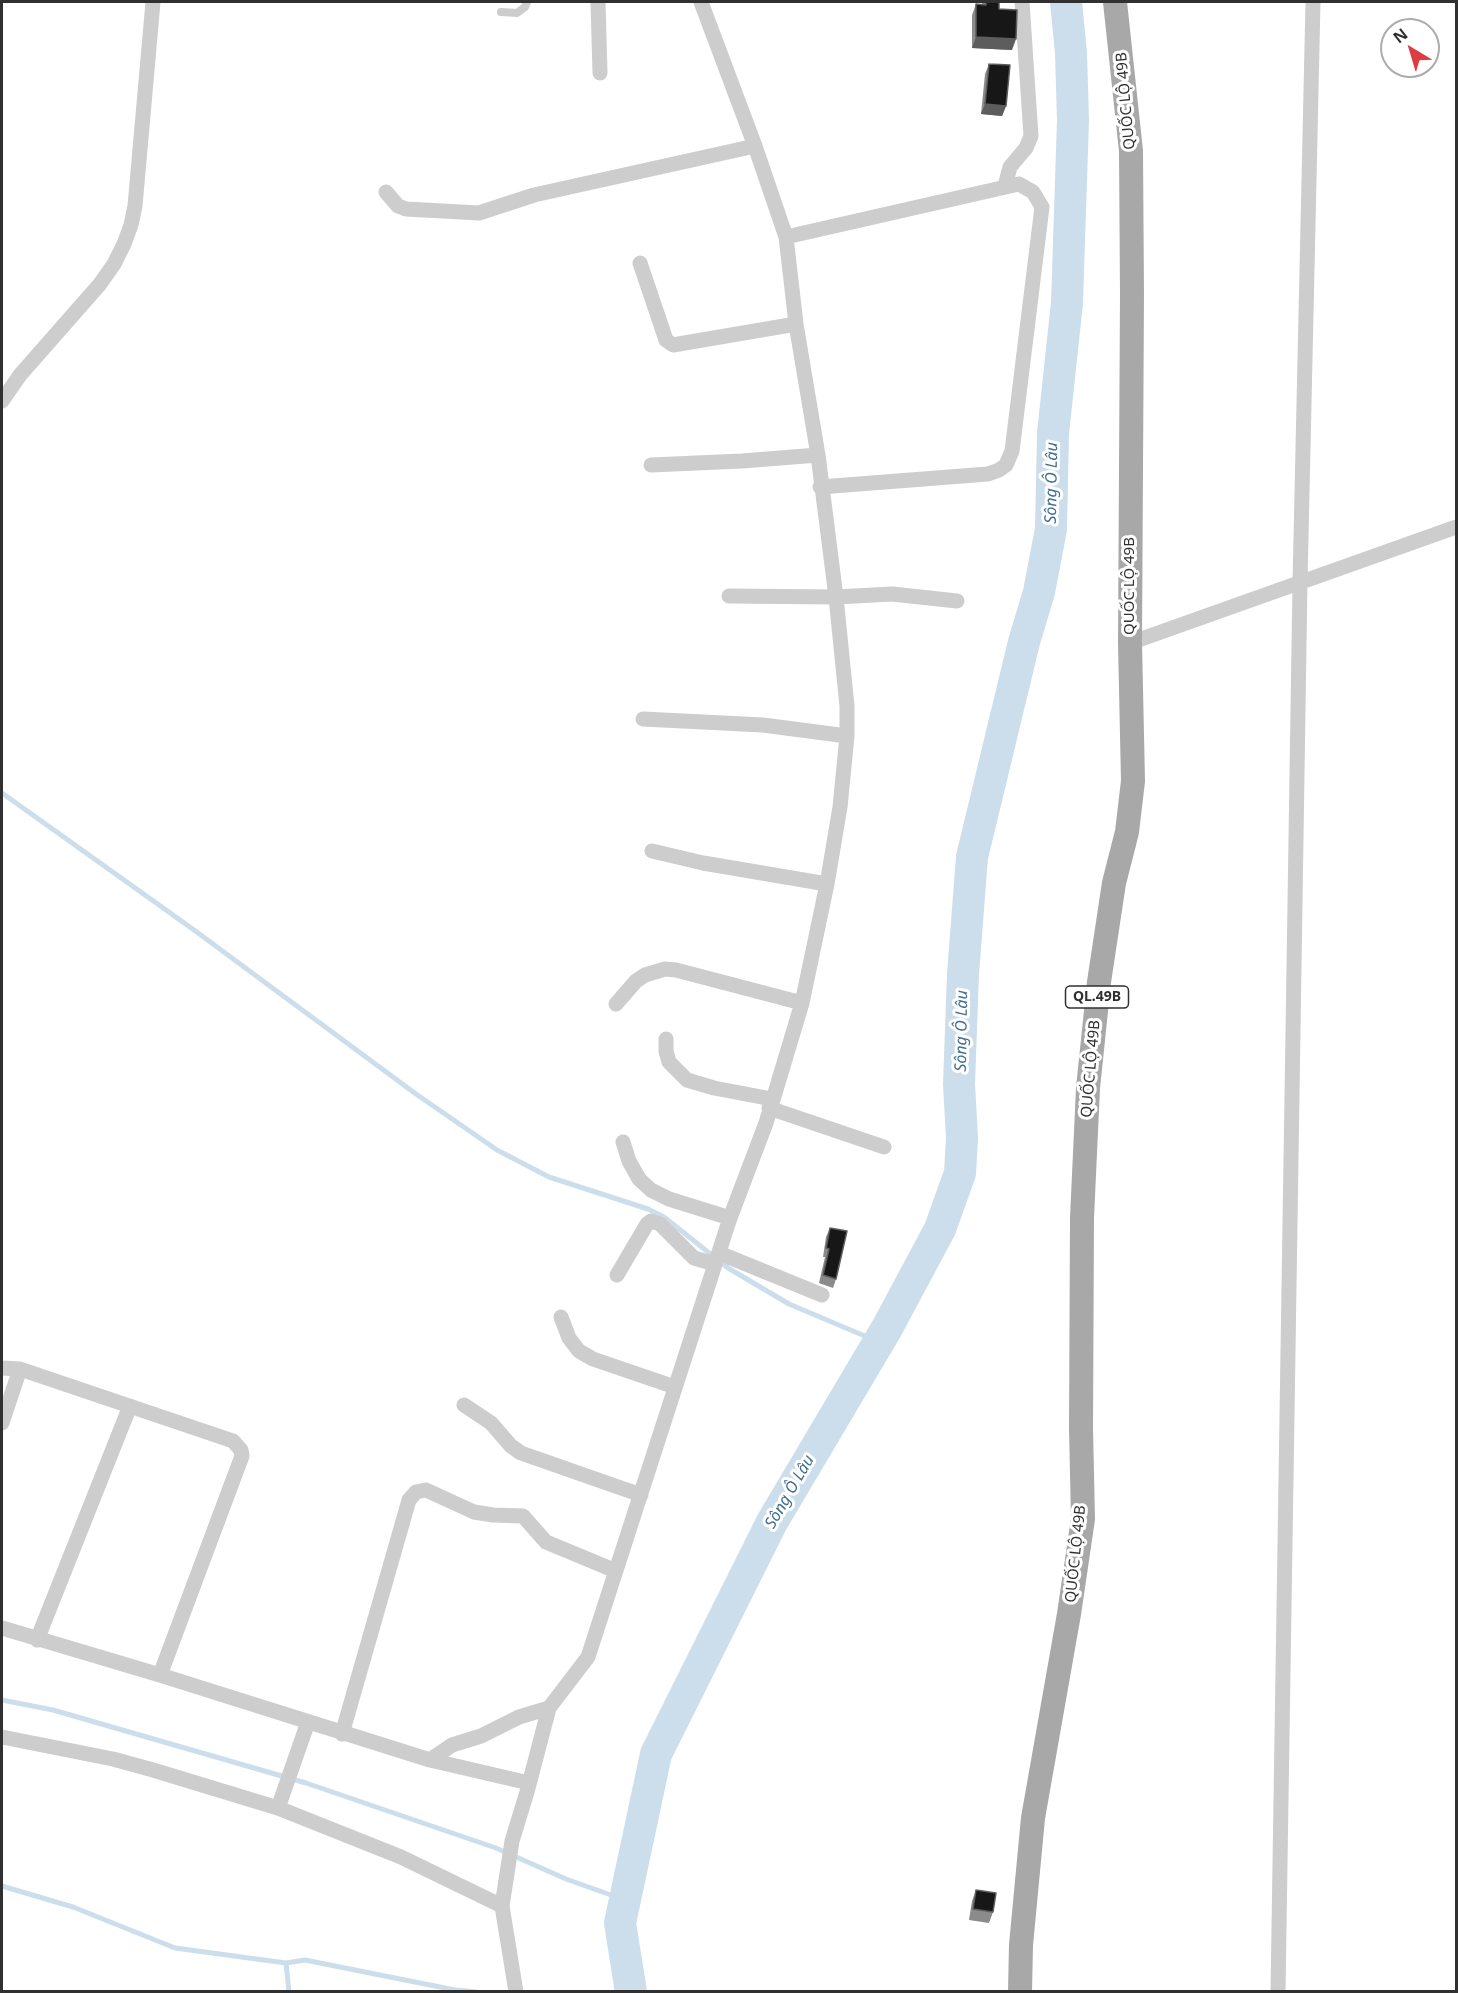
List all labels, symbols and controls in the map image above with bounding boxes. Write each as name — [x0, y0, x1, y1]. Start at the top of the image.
north arrow — [1380, 18, 1440, 78]
text: N — [1388, 23, 1412, 48]
street label: QUỐC LỘ 49B — [1113, 51, 1139, 151]
water label: Sông Ô Lâu — [1042, 442, 1062, 524]
street label: QUỐC LỘ 49B — [1121, 537, 1139, 635]
road number: QL.49B — [1066, 986, 1128, 1008]
water label: Sông Ô Lâu — [952, 990, 972, 1072]
street label: QUỐC LỘ 49B — [1078, 1019, 1104, 1119]
water label: Sông Ô Lâu — [761, 1452, 819, 1532]
street label: QUỐC LỘ 49B — [1062, 1504, 1090, 1604]

